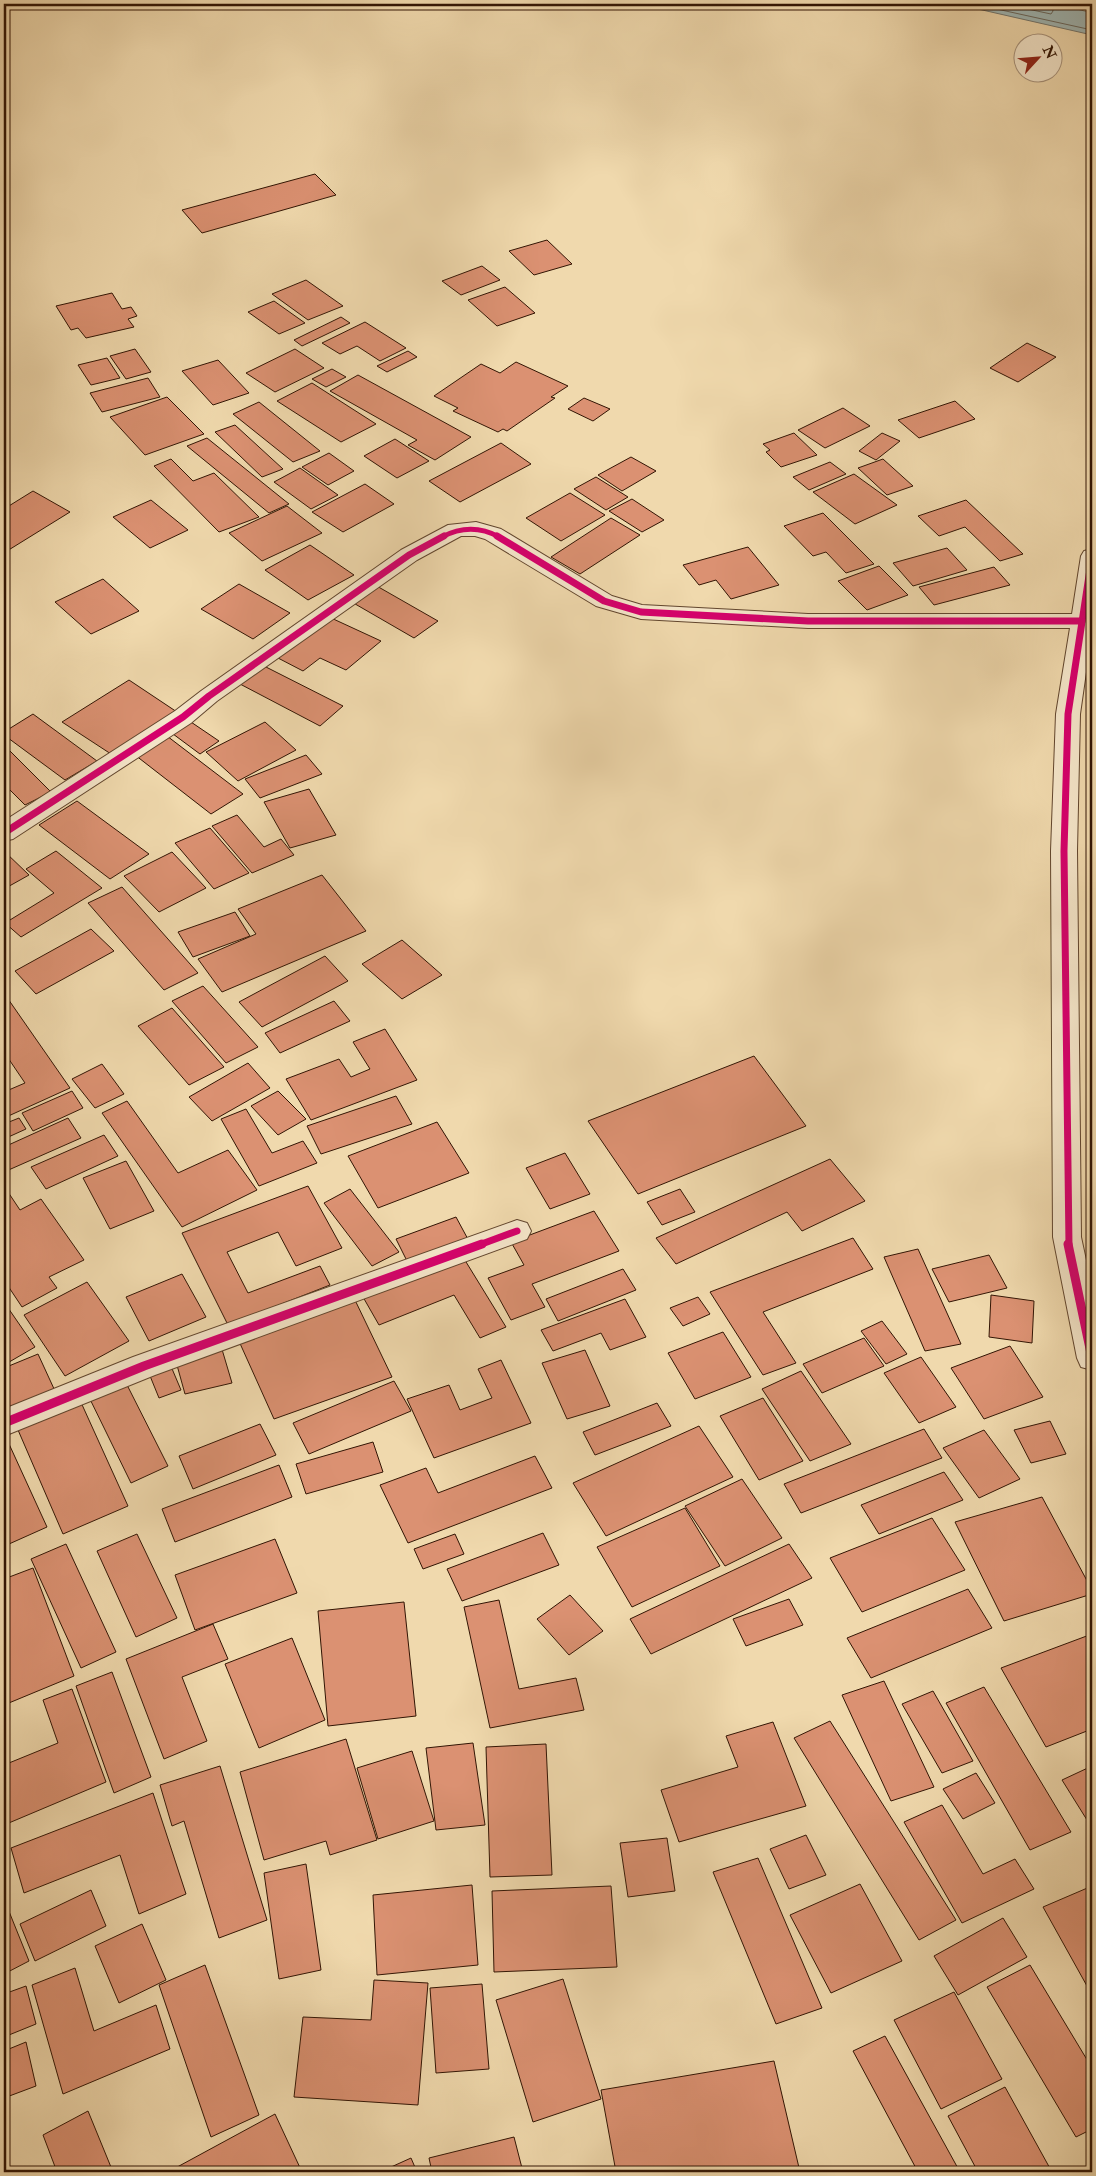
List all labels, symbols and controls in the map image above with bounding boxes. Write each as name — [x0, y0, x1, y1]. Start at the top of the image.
north arrow — [1014, 32, 1064, 82]
text: N — [1038, 42, 1060, 62]

